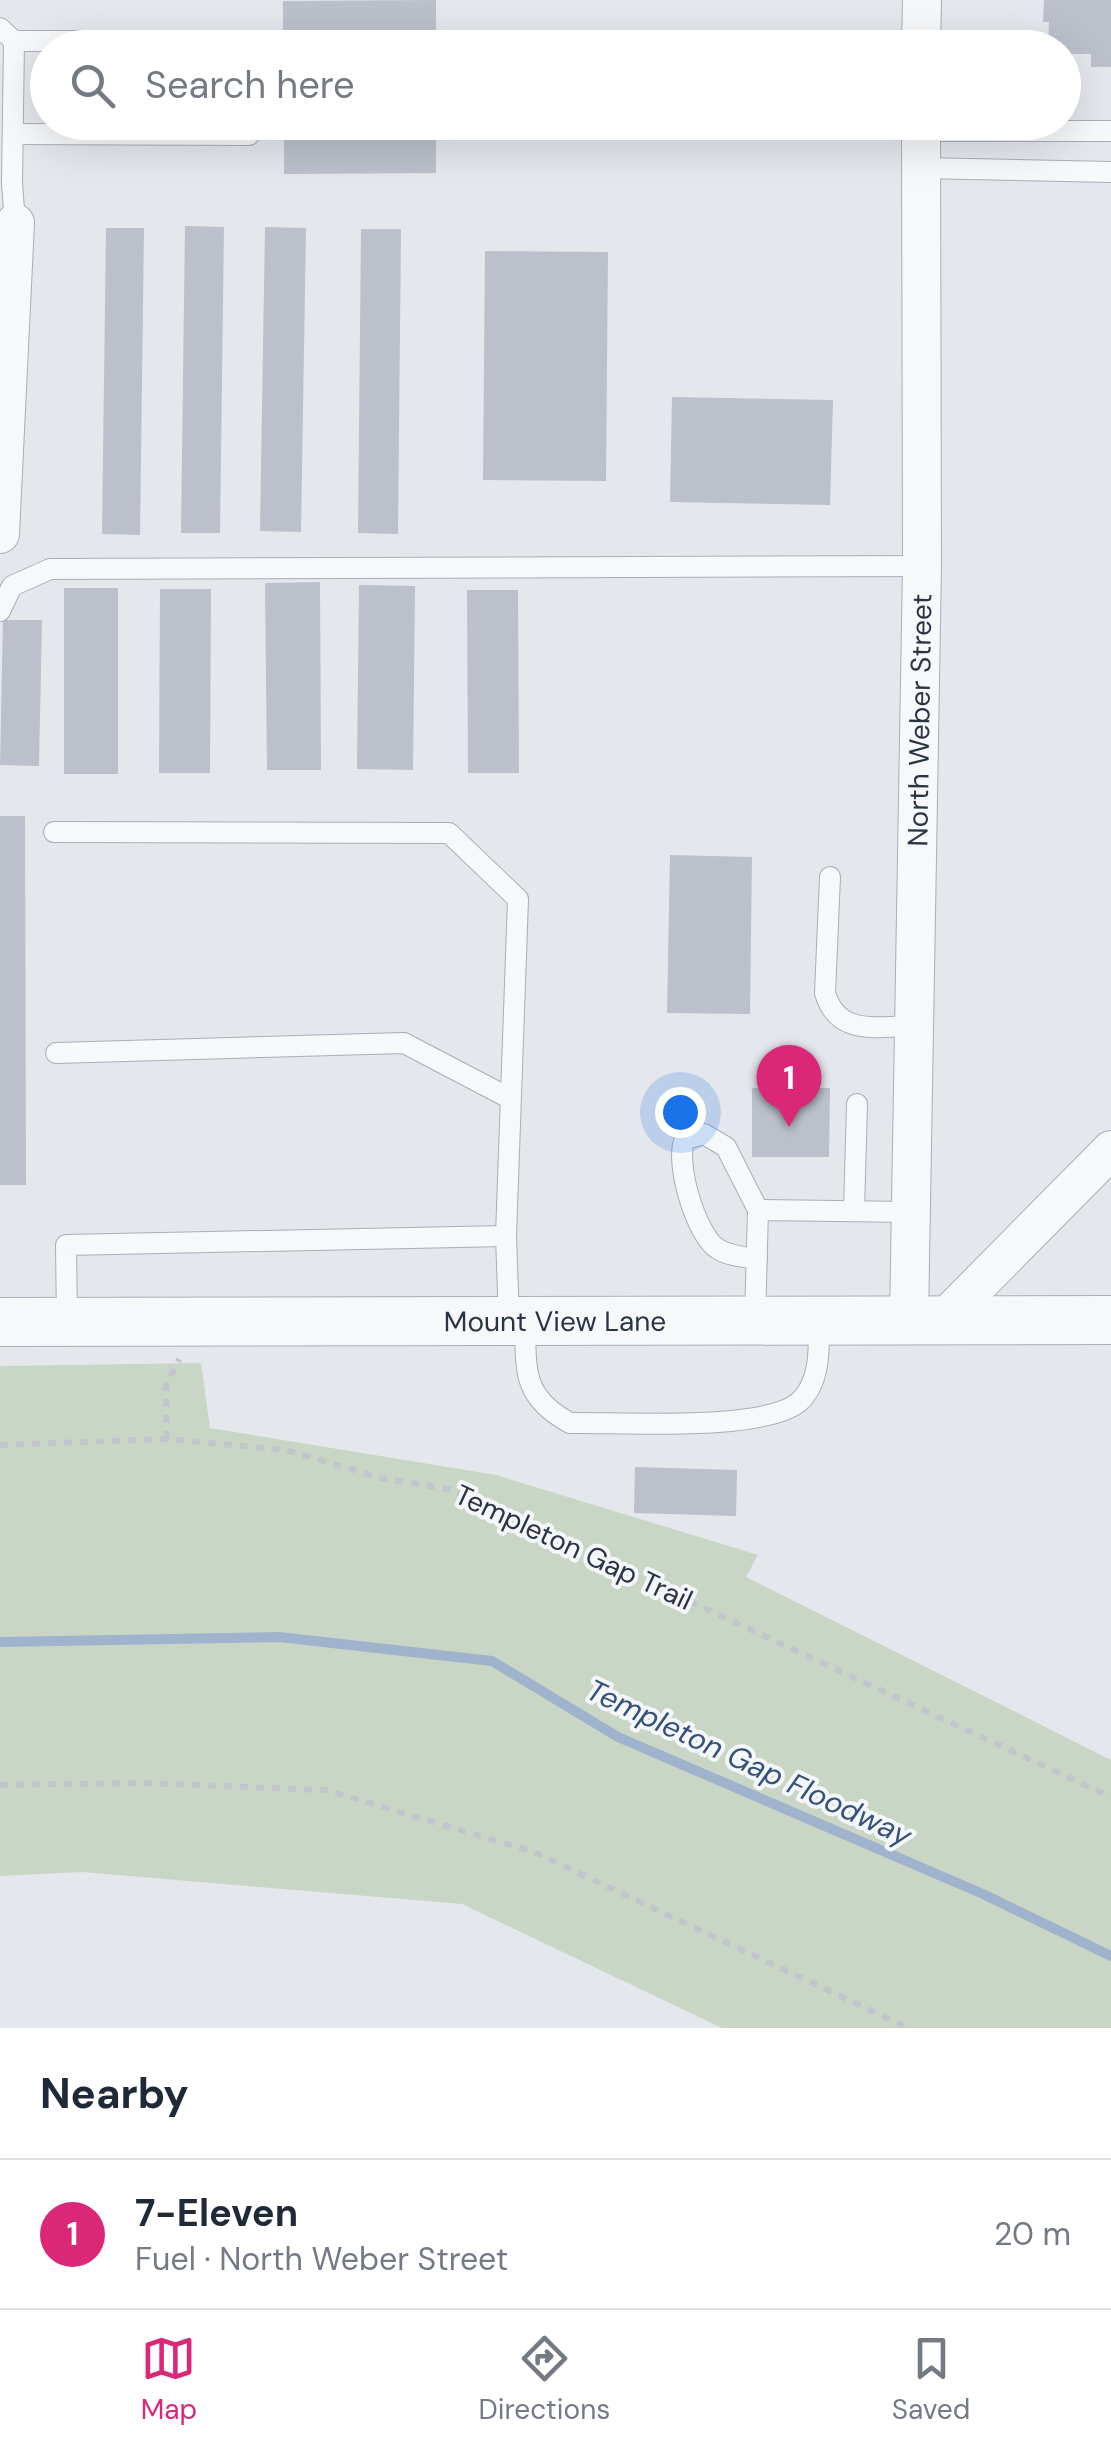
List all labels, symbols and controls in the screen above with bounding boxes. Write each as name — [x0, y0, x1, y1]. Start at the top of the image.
search box — [30, 30, 1081, 140]
icon: search — [65, 58, 120, 113]
text: Search here — [145, 60, 355, 110]
street label: North Weber Street — [899, 593, 941, 847]
pin: 1 — [756, 1044, 822, 1127]
your location — [655, 1087, 706, 1138]
street label: Mount View Lane — [444, 1303, 666, 1340]
street label: Templeton Gap Trail — [449, 1476, 699, 1619]
water label: Templeton Gap Floodway — [580, 1670, 919, 1856]
text: Nearby — [40, 2066, 189, 2121]
text: 7-Eleven — [135, 2188, 298, 2238]
text: 1 — [67, 2213, 78, 2255]
text: 20 m — [994, 2213, 1071, 2255]
text: Fuel · North Weber Street — [135, 2238, 508, 2280]
tab: Map — [141, 2331, 197, 2428]
tab: Directions — [479, 2331, 610, 2428]
tab: Saved — [892, 2331, 970, 2428]

